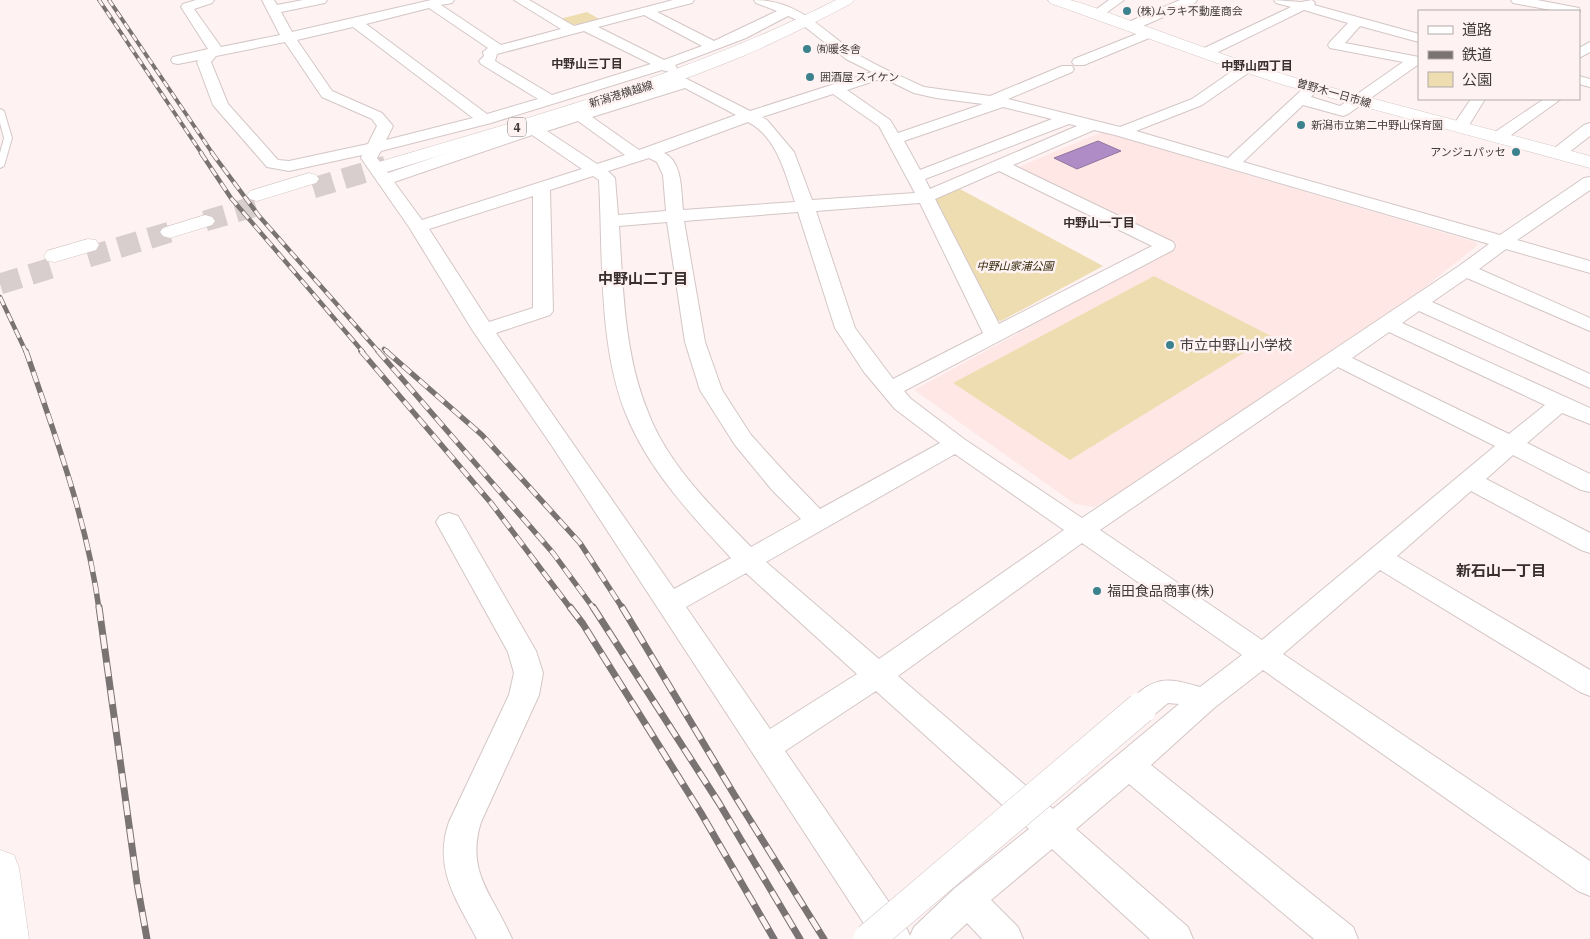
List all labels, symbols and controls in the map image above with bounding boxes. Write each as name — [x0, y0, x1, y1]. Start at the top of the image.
place label: (株)ムラキ不動産商会 — [1137, 4, 1243, 18]
marker: (株)ムラキ不動産商会 — [1121, 5, 1133, 17]
legend — [1418, 10, 1580, 100]
text: 道路 — [1462, 20, 1492, 39]
place label: ㈲暖冬舎 — [817, 42, 861, 56]
marker: ㈲暖冬舎 — [801, 43, 813, 55]
text: 鉄道 — [1462, 45, 1492, 64]
district label: 中野山三丁目 — [551, 56, 623, 71]
district label: 中野山四丁目 — [1221, 58, 1293, 73]
place label: 囲酒屋 スイケン — [820, 70, 899, 84]
text: 公園 — [1462, 70, 1492, 89]
marker: 囲酒屋 スイケン — [804, 71, 816, 83]
street label: 曽野木一日市線 — [1295, 76, 1373, 110]
street label: 新潟港横越線 — [587, 78, 655, 110]
road number: 4 — [508, 118, 526, 136]
place label: 新潟市立第二中野山保育園 — [1311, 118, 1443, 132]
marker: 新潟市立第二中野山保育園 — [1295, 119, 1307, 131]
place label: アンジュパッセ — [1430, 145, 1506, 159]
marker: アンジュパッセ — [1510, 146, 1522, 158]
district label: 中野山一丁目 — [1063, 215, 1135, 230]
park label: 中野山家浦公園 — [977, 259, 1055, 273]
district label: 中野山二丁目 — [598, 269, 688, 288]
place label: 市立中野山小学校 — [1180, 336, 1292, 354]
marker: 市立中野山小学校 — [1164, 339, 1176, 351]
district label: 新石山一丁目 — [1456, 561, 1546, 580]
place label: 福田食品商事(株) — [1107, 582, 1214, 600]
marker: 福田食品商事(株) — [1091, 585, 1103, 597]

